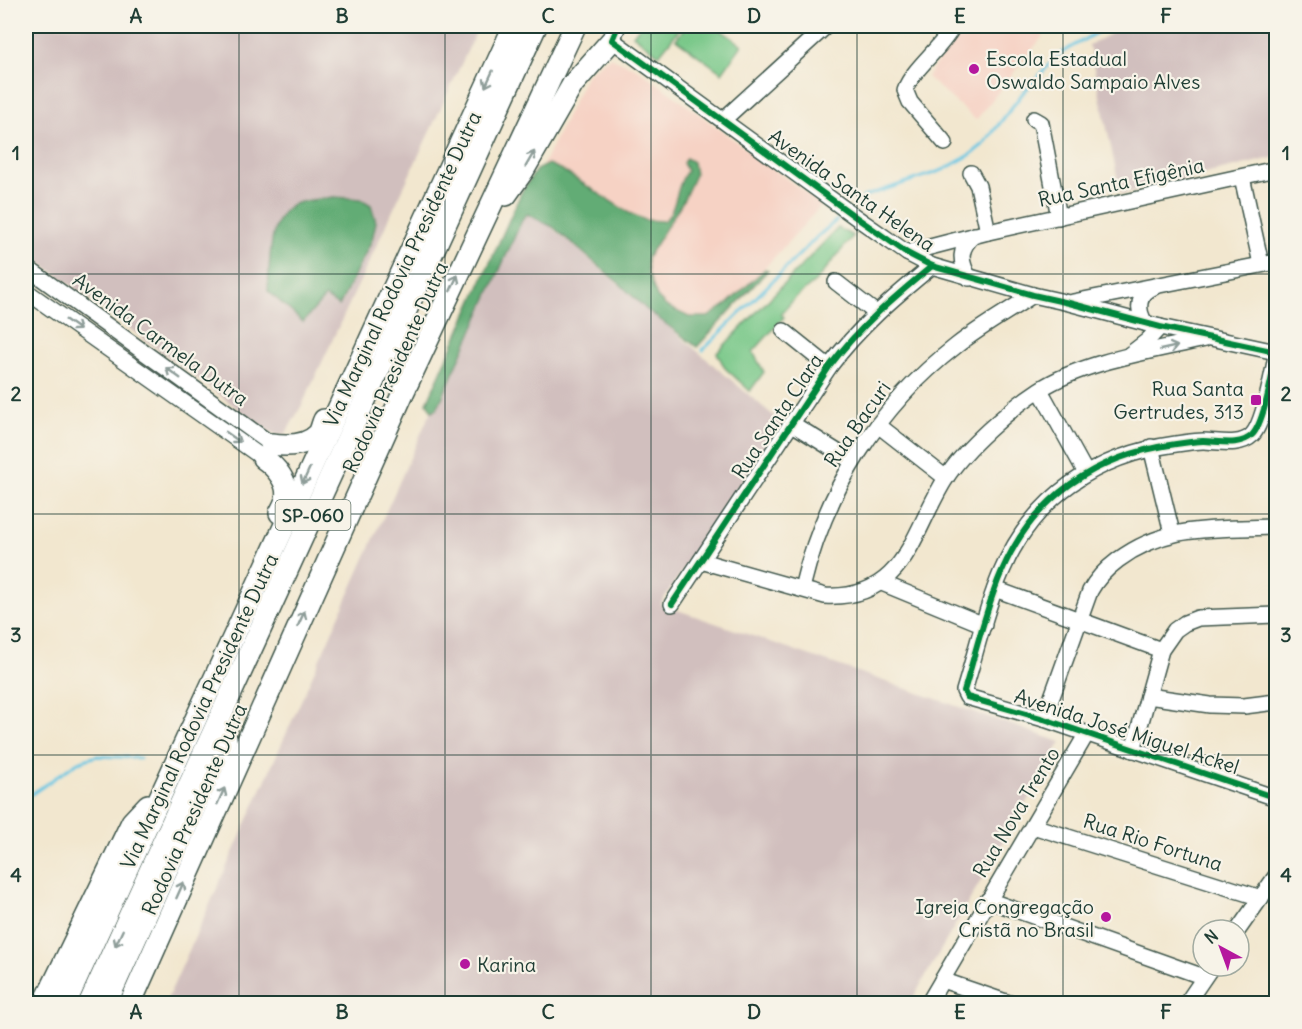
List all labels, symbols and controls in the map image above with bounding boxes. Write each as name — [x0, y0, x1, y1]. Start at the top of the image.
text: A — [130, 3, 143, 28]
text: B — [335, 3, 349, 28]
text: C — [541, 3, 555, 28]
text: D — [747, 3, 761, 28]
text: E — [954, 3, 966, 28]
text: F — [1160, 3, 1172, 28]
place label: Escola Estadual Oswaldo Sampaio Alves — [986, 46, 1200, 94]
marker: Escola Estadual Oswaldo Sampaio Alves — [967, 62, 981, 76]
one-way arrow — [483, 69, 495, 87]
street label: Via Marginal Rodovia Presidente Dutra — [318, 107, 486, 431]
street label: Avenida Santa Helena — [764, 123, 940, 257]
text: 1 — [12, 140, 20, 165]
text: 1 — [1282, 140, 1290, 165]
one-way arrow — [524, 151, 536, 168]
street label: Rua Santa Efigênia — [1036, 152, 1206, 212]
street label: Rodovia Presidente Dutra — [337, 258, 453, 476]
street label: Avenida Carmela Dutra — [68, 267, 254, 411]
one-way arrow — [449, 274, 461, 292]
one-way arrow — [65, 319, 81, 331]
one-way arrow — [1159, 341, 1178, 353]
street label: Rua Santa Clara — [726, 349, 828, 483]
one-way arrow — [165, 367, 181, 379]
street label: Rua Bacuri — [818, 376, 896, 472]
place label: Rua Santa Gertrudes, 313 — [1113, 376, 1244, 424]
text: 2 — [11, 381, 22, 406]
text: 2 — [1281, 381, 1292, 406]
marker: Rua Santa Gertrudes, 313 — [1249, 393, 1263, 407]
one-way arrow — [224, 431, 241, 443]
one-way arrow — [299, 467, 311, 485]
road number: SP-060 — [276, 500, 350, 530]
street label: Via Marginal Rodovia Presidente Dutra — [115, 549, 283, 873]
one-way arrow — [296, 610, 308, 628]
text: 3 — [10, 622, 22, 647]
text: 3 — [1280, 622, 1292, 647]
street label: Avenida José Miguel Ackel — [1011, 683, 1243, 779]
street label: Rodovia Presidente Dutra — [136, 700, 252, 918]
street label: Rua Nova Trento — [967, 742, 1065, 882]
one-way arrow — [216, 788, 228, 806]
street label: Rua Rio Fortuna — [1080, 808, 1226, 876]
text: 4 — [10, 862, 22, 887]
text: 4 — [1280, 862, 1292, 887]
one-way arrow — [174, 882, 186, 900]
place label: Igreja Congregação Cristã no Brasil — [915, 894, 1094, 942]
marker: Igreja Congregação Cristã no Brasil — [1099, 910, 1113, 924]
north arrow — [1191, 918, 1251, 978]
text: N — [1200, 926, 1222, 948]
one-way arrow — [113, 929, 124, 947]
place label: Karina — [477, 952, 536, 977]
marker: Karina — [458, 957, 472, 971]
text: A — [130, 999, 143, 1024]
text: B — [335, 999, 349, 1024]
text: C — [541, 999, 555, 1024]
text: D — [747, 999, 761, 1024]
text: E — [954, 999, 966, 1024]
text: F — [1160, 999, 1172, 1024]

